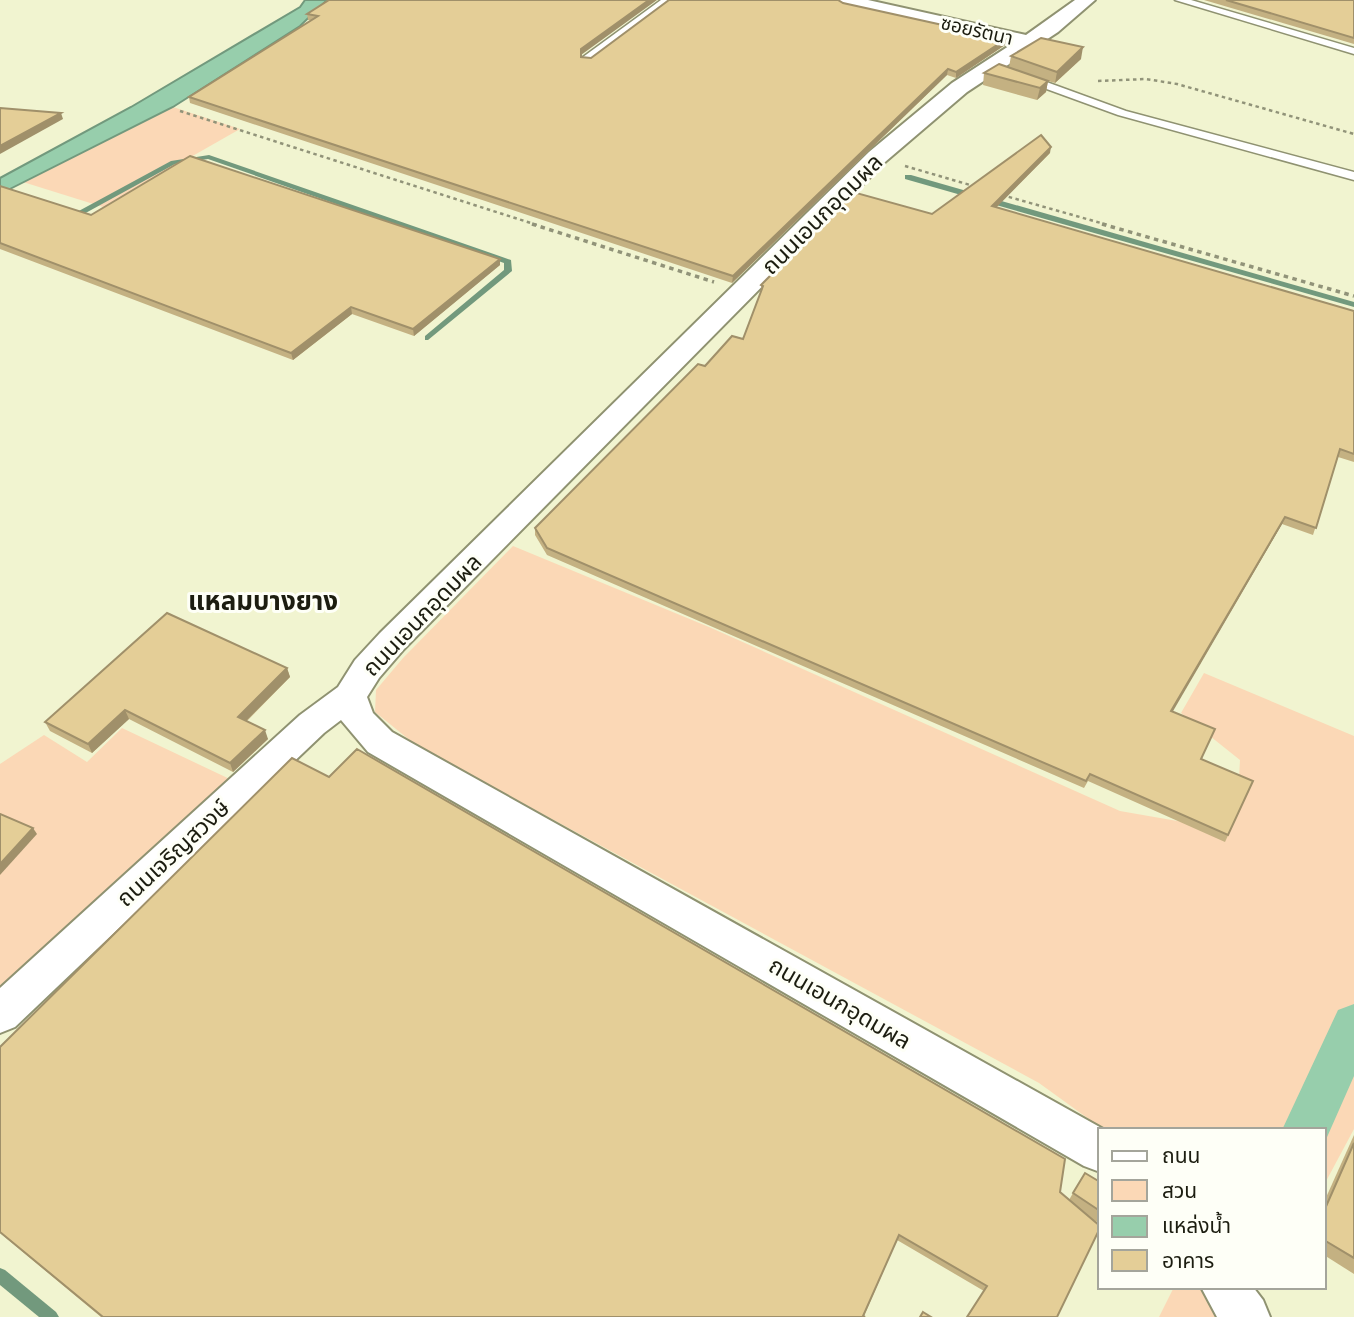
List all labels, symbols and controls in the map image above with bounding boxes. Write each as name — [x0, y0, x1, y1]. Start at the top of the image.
street label: ซอยรัตนา — [939, 12, 1015, 49]
street label: ถนนเอนกอุดมผล — [757, 149, 888, 280]
street label: ถนนเอนกอุดมผล — [358, 549, 487, 682]
district label: แหลมบางยาง — [188, 587, 338, 616]
street label: ถนนเจริญสวงษ์ — [112, 795, 235, 912]
street label: ถนนเอนกอุดมผล — [764, 953, 915, 1055]
legend — [1098, 1128, 1326, 1289]
text: ถนน — [1162, 1144, 1200, 1168]
text: สวน — [1162, 1179, 1197, 1203]
text: แหล่งน้ำ — [1162, 1211, 1231, 1238]
text: อาคาร — [1162, 1249, 1214, 1273]

